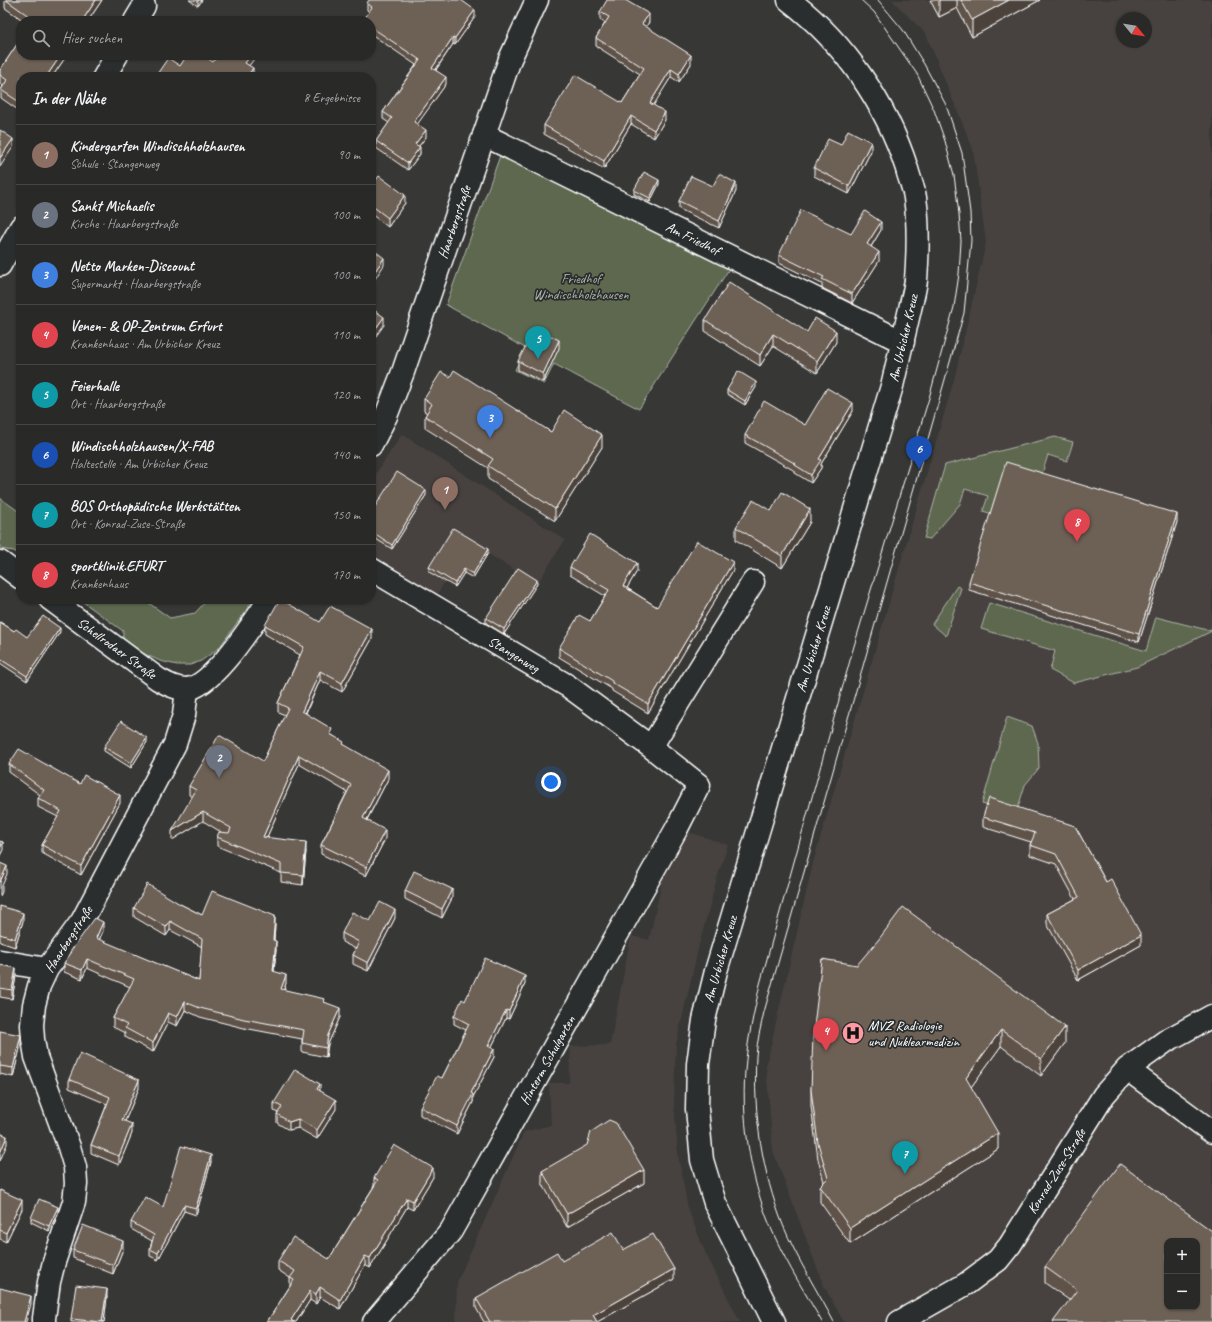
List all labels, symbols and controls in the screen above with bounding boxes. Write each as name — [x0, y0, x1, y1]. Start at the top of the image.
north arrow — [1116, 12, 1152, 48]
search box — [16, 16, 376, 60]
icon: search — [30, 27, 52, 49]
text: Hier suchen — [62, 29, 122, 48]
text: In der Nähe — [32, 88, 105, 109]
text: 8 Ergebnisse — [304, 90, 360, 106]
text: Kindergarten Windischholzhausen — [70, 137, 245, 156]
text: 1 — [42, 147, 48, 163]
text: 90 m — [338, 147, 360, 163]
text: Schule · Stangenweg — [70, 156, 159, 172]
street label: Haarbergstraße — [434, 182, 475, 261]
text: Sankt Michaelis — [70, 197, 154, 216]
text: 2 — [42, 207, 48, 223]
text: 100 m — [332, 207, 360, 223]
text: Kirche · Haarbergstraße — [70, 216, 178, 232]
street label: Am Friedhof — [663, 218, 725, 260]
text: Netto Marken-Discount — [70, 257, 194, 276]
text: 3 — [42, 267, 48, 283]
text: 100 m — [332, 267, 360, 283]
park label: Friedhof Windischholzhausen — [534, 270, 629, 303]
text: Supermarkt · Haarbergstraße — [70, 276, 200, 292]
street label: Am Urbicher Kreuz — [885, 291, 922, 383]
text: Venen- & OP-Zentrum Erfurt — [70, 317, 222, 336]
pin: 5 — [525, 326, 551, 359]
text: 4 — [42, 327, 48, 343]
text: 110 m — [332, 327, 360, 343]
text: Krankenhaus · Am Urbicher Kreuz — [70, 336, 219, 352]
text: Feierhalle — [70, 377, 119, 396]
text: 5 — [42, 387, 48, 403]
text: 120 m — [332, 387, 360, 403]
text: Ort · Haarbergstraße — [70, 396, 165, 412]
pin: 3 — [477, 405, 503, 438]
pin: 6 — [906, 436, 932, 469]
text: Windischholzhausen/X-FAB — [70, 437, 213, 456]
text: 6 — [42, 447, 48, 463]
text: 140 m — [332, 447, 360, 463]
text: Haltestelle · Am Urbicher Kreuz — [70, 456, 207, 472]
pin: 1 — [432, 477, 458, 510]
text: BOS Orthopädische Werkstätten — [70, 497, 240, 516]
text: 7 — [42, 507, 48, 523]
text: 150 m — [332, 507, 360, 523]
pin: 8 — [1064, 509, 1090, 542]
text: Ort · Konrad-Zuse-Straße — [70, 516, 184, 532]
text: sportklinik.EFURT — [70, 557, 163, 576]
text: 8 — [42, 567, 48, 583]
text: 170 m — [332, 567, 360, 583]
text: Krankenhaus — [70, 576, 128, 592]
street label: Am Urbicher Kreuz — [792, 602, 835, 694]
street label: Schellrodaer Straße — [74, 614, 161, 684]
street label: Stangenweg — [485, 633, 543, 677]
pin: 2 — [206, 745, 232, 778]
your location — [541, 772, 561, 792]
street label: Haarbergstraße — [41, 902, 97, 976]
street label: Am Urbicher Kreuz — [700, 912, 741, 1004]
street label: Hinterm Schulgarten — [516, 1012, 579, 1108]
place label: MVZ Radiologie und Nuklearmedizin — [868, 1017, 960, 1050]
pin: 4 — [813, 1018, 839, 1051]
hospital icon: MVZ Radiologie und Nuklearmedizin — [840, 1020, 866, 1046]
street label: Konrad-Zuse-Straße — [1023, 1124, 1090, 1217]
pin: 7 — [892, 1141, 918, 1174]
map controls — [1164, 1238, 1200, 1310]
button: + — [1164, 1238, 1200, 1274]
button: − — [1164, 1274, 1200, 1310]

